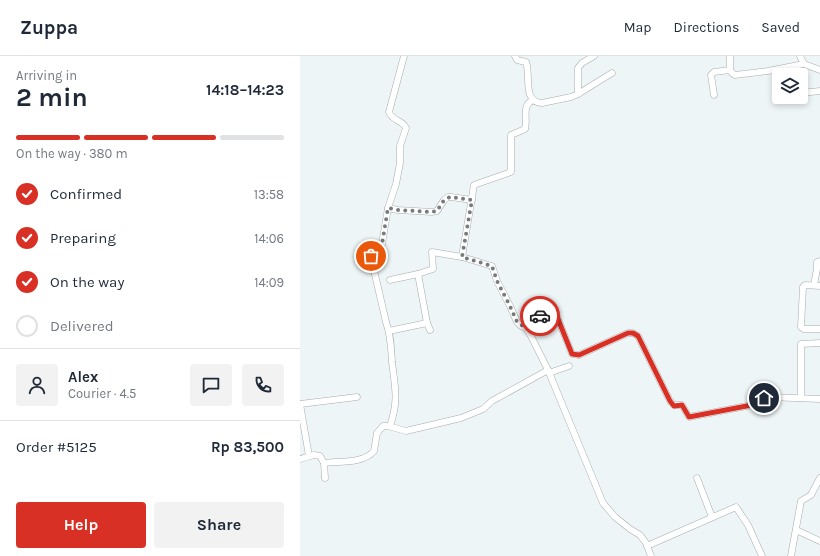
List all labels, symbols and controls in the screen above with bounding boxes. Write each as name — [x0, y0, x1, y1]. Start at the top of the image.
text: Zuppa — [20, 17, 78, 39]
text: Map — [624, 19, 652, 36]
text: Directions — [674, 19, 739, 36]
text: Saved — [761, 19, 800, 36]
text: Arriving in — [16, 68, 77, 83]
map controls — [772, 68, 808, 104]
button: layers — [772, 68, 808, 104]
text: 14:18–14:23 — [206, 81, 284, 99]
text: 2 min — [16, 82, 88, 113]
text: On the way · 380 m — [16, 146, 128, 161]
icon: check — [16, 183, 38, 205]
text: Confirmed — [50, 185, 122, 203]
text: 13:58 — [254, 187, 284, 202]
icon: check — [16, 227, 38, 249]
text: Preparing — [50, 229, 116, 247]
text: 14:06 — [254, 231, 284, 246]
pin — [354, 239, 388, 273]
icon: bag — [360, 245, 382, 267]
icon: check — [16, 271, 38, 293]
text: On the way — [50, 273, 124, 291]
text: 14:09 — [254, 275, 284, 290]
courier — [520, 296, 560, 336]
icon: car — [529, 305, 551, 327]
text: Delivered — [50, 317, 114, 335]
button: person — [16, 364, 58, 406]
button: chat — [190, 364, 232, 406]
button: phone — [242, 364, 284, 406]
text: Alex — [68, 368, 98, 386]
pin — [747, 381, 781, 415]
text: Courier · 4.5 — [68, 386, 136, 401]
icon: home — [753, 387, 775, 409]
text: Order #5125 — [16, 438, 97, 456]
text: Rp 83,500 — [211, 438, 284, 456]
button: Help — [16, 502, 146, 548]
button: Share — [154, 502, 284, 548]

